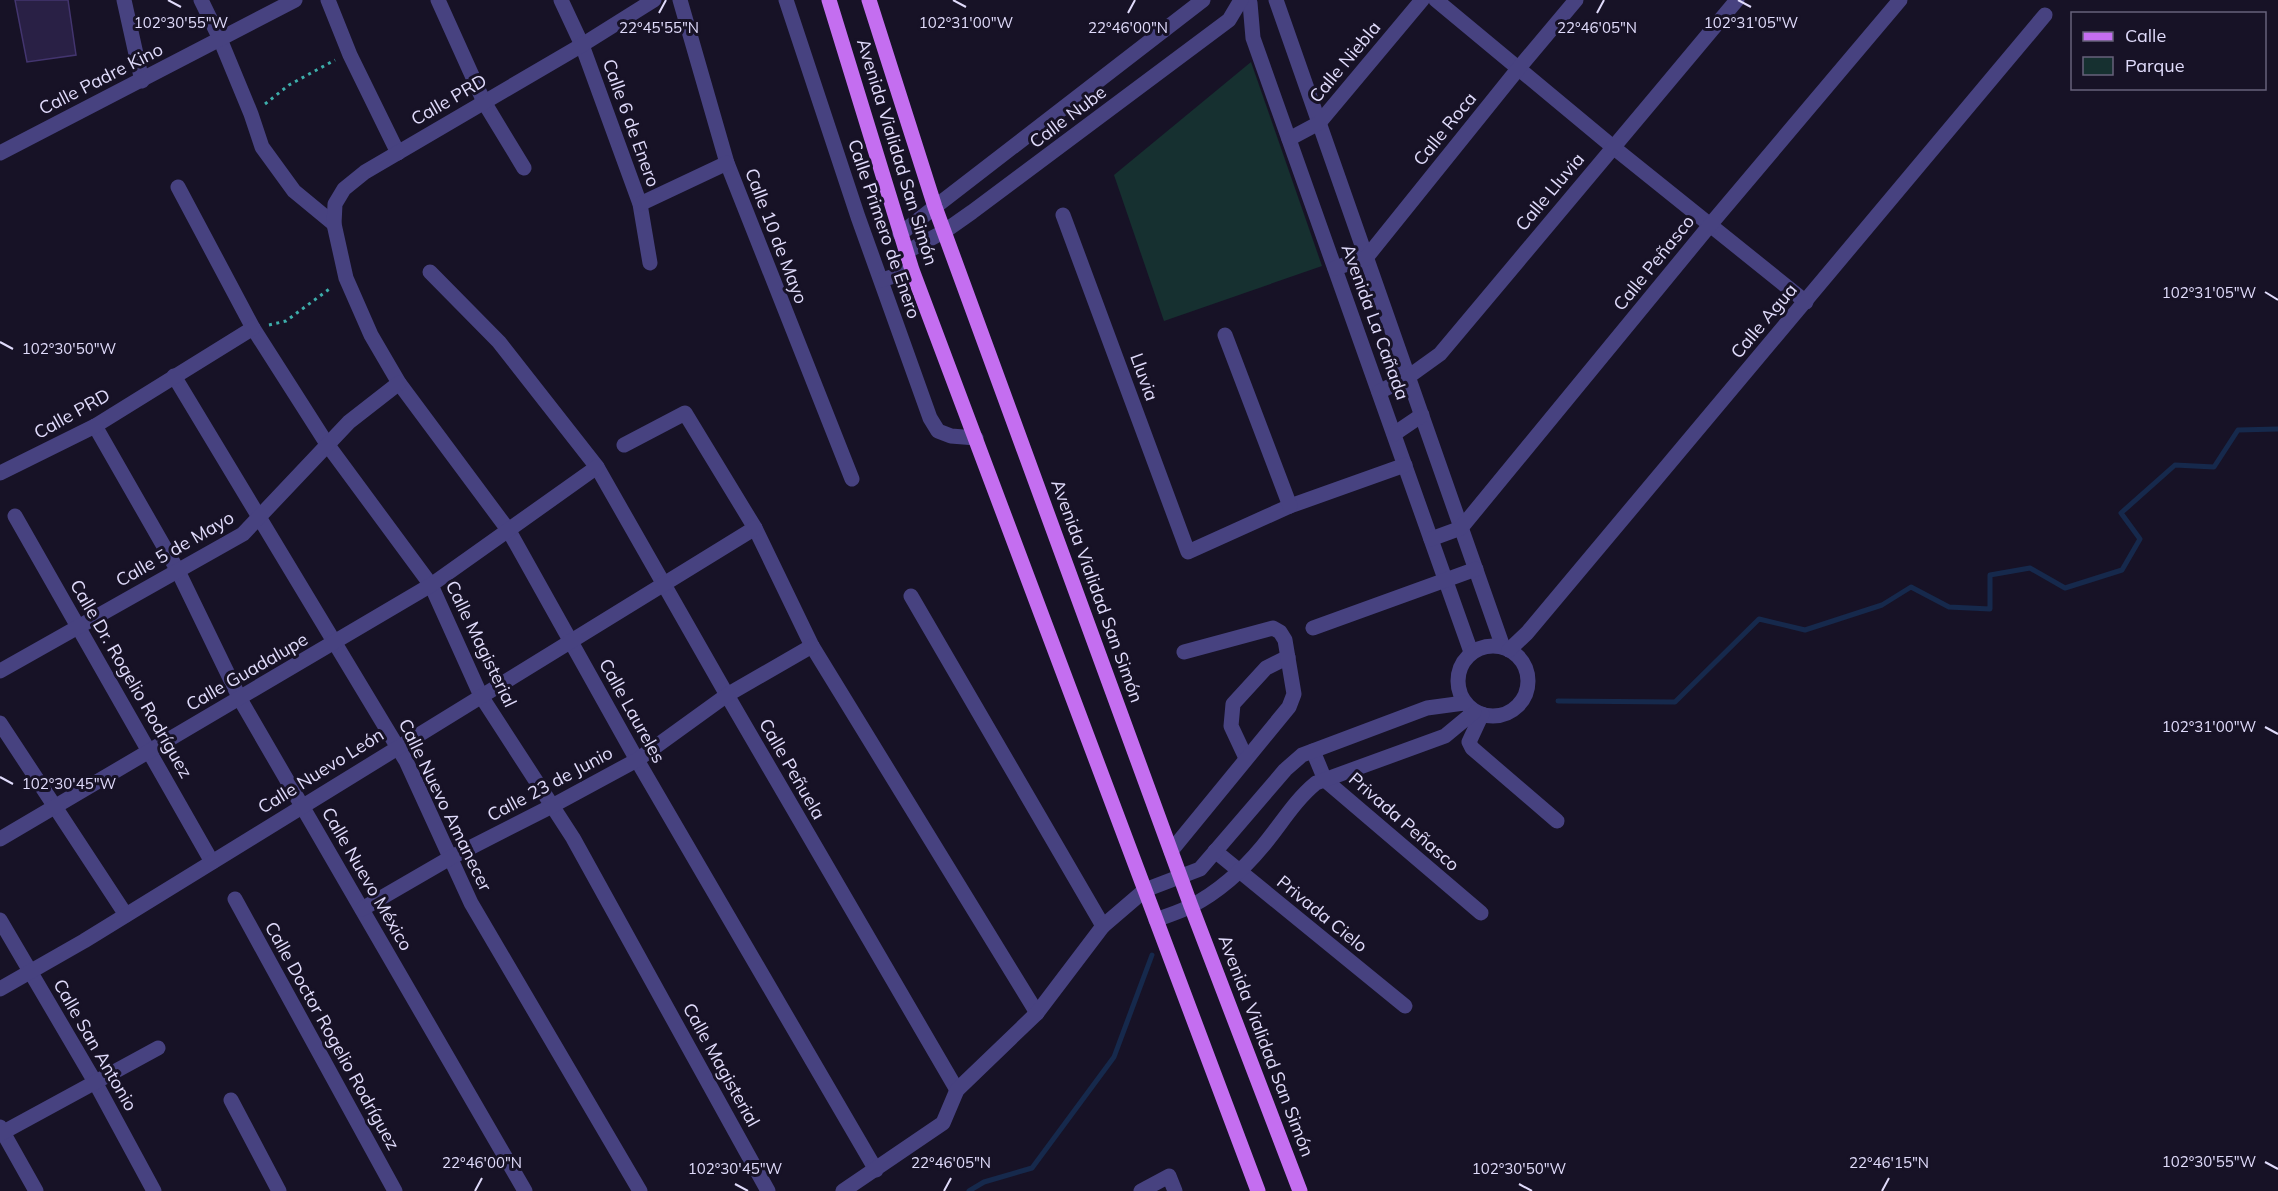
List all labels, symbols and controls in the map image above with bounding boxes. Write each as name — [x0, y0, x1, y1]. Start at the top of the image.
legend — [2071, 12, 2266, 90]
text: 102°30'55"W — [134, 13, 229, 32]
text: 102°31'00"W — [919, 13, 1014, 32]
text: 102°31'05"W — [1704, 13, 1799, 32]
street label: Calle Niebla — [1304, 16, 1385, 107]
text: 22°45'55"N — [619, 18, 699, 37]
text: 22°46'00"N — [1088, 18, 1168, 37]
text: 22°46'05"N — [1557, 18, 1637, 37]
text: Calle — [2125, 24, 2166, 47]
street label: Avenida Vialidad San Simón — [852, 36, 943, 268]
street label: Calle Padre Kino — [35, 37, 167, 120]
text: Parque — [2125, 54, 2184, 77]
street label: Calle 6 de Enero — [598, 56, 665, 190]
street label: Calle PRD — [407, 69, 491, 130]
street label: Calle Nube — [1025, 80, 1111, 153]
street label: Calle Roca — [1408, 87, 1481, 170]
street label: Calle Primero de Enero — [843, 136, 926, 322]
street label: Calle Lluvia — [1510, 148, 1589, 235]
street label: Calle 10 de Mayo — [740, 165, 813, 307]
street label: Calle Peñasco — [1608, 210, 1699, 315]
street label: Avenida La Cañada — [1337, 241, 1414, 403]
street label: Calle Agua — [1726, 278, 1802, 363]
text: 102°31'05"W — [2162, 283, 2257, 302]
text: 102°30'50"W — [22, 339, 117, 358]
street label: Lluvia — [1125, 350, 1164, 404]
street label: Calle PRD — [30, 383, 114, 444]
street label: Avenida Vialidad San Simón — [1046, 476, 1149, 706]
street label: Calle 5 de Mayo — [112, 505, 238, 592]
street label: Calle Dr. Rogelio Rodríguez — [65, 575, 198, 782]
street label: Calle Magisterial — [441, 577, 522, 711]
street label: Calle Guadalupe — [182, 627, 312, 716]
street label: Calle Laureles — [594, 654, 671, 767]
street label: Calle Peñuela — [754, 714, 831, 823]
street label: Calle Nuevo Amanecer — [394, 715, 497, 895]
text: 102°31'00"W — [2162, 717, 2257, 736]
street label: Calle Nuevo León — [254, 723, 388, 819]
street label: Calle 23 de Junio — [483, 741, 616, 826]
street label: Privada Peñasco — [1344, 767, 1464, 876]
text: 102°30'45"W — [22, 774, 117, 793]
street label: Calle Nuevo México — [317, 803, 418, 955]
street label: Privada Cielo — [1272, 870, 1372, 957]
street label: Calle Doctor Rogelio Rodríguez — [260, 918, 405, 1154]
street label: Avenida Vialidad San Simón — [1213, 932, 1319, 1160]
street label: Calle San Antonio — [48, 975, 143, 1115]
street label: Calle Magisterial — [678, 999, 765, 1131]
text: 102°30'55"W — [2162, 1152, 2257, 1171]
text: 22°46'00"N — [442, 1153, 522, 1172]
text: 22°46'05"N — [911, 1153, 991, 1172]
text: 22°46'15"N — [1849, 1153, 1929, 1172]
text: 102°30'45"W — [688, 1159, 783, 1178]
text: 102°30'50"W — [1472, 1159, 1567, 1178]

